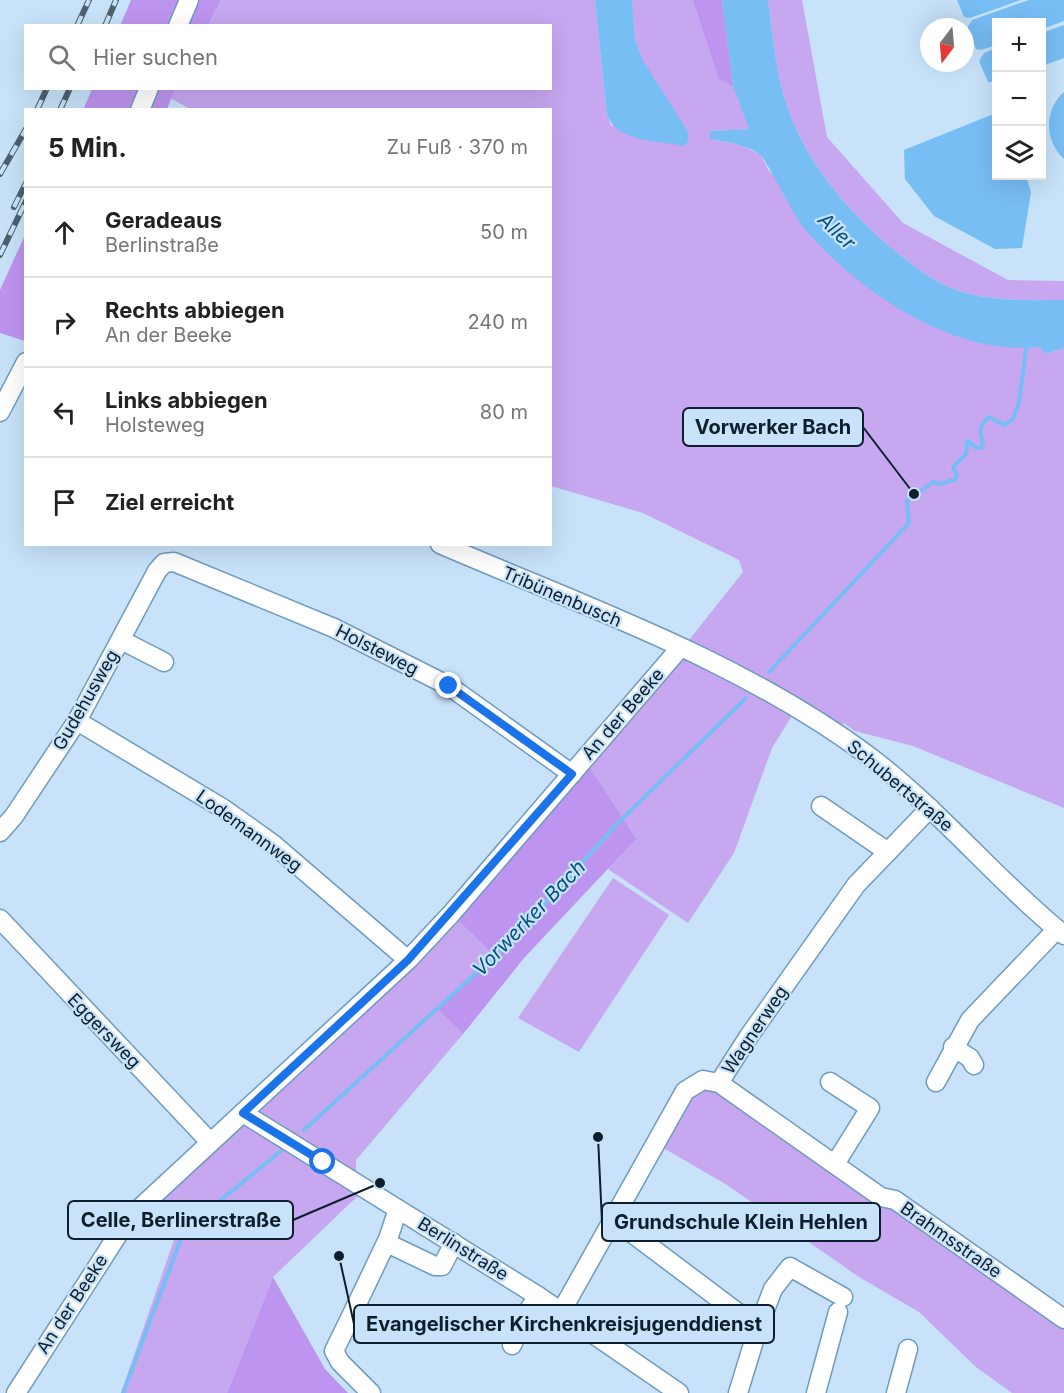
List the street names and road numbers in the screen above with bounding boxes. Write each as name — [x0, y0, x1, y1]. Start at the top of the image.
street label: Tribünenbusch — [499, 562, 625, 631]
street label: Holsteweg — [332, 620, 422, 679]
street label: Gudehusweg — [48, 646, 123, 754]
street label: An der Beeke — [577, 664, 668, 764]
street label: Schubertstraße — [843, 735, 957, 836]
street label: Lodemannweg — [192, 785, 306, 876]
street label: Wagnerweg — [717, 982, 792, 1078]
street label: Eggersweg — [64, 989, 145, 1072]
street label: Brahmsstraße — [897, 1197, 1006, 1282]
street label: Berlinstraße — [414, 1213, 512, 1285]
street label: An der Beeke — [32, 1250, 111, 1357]

